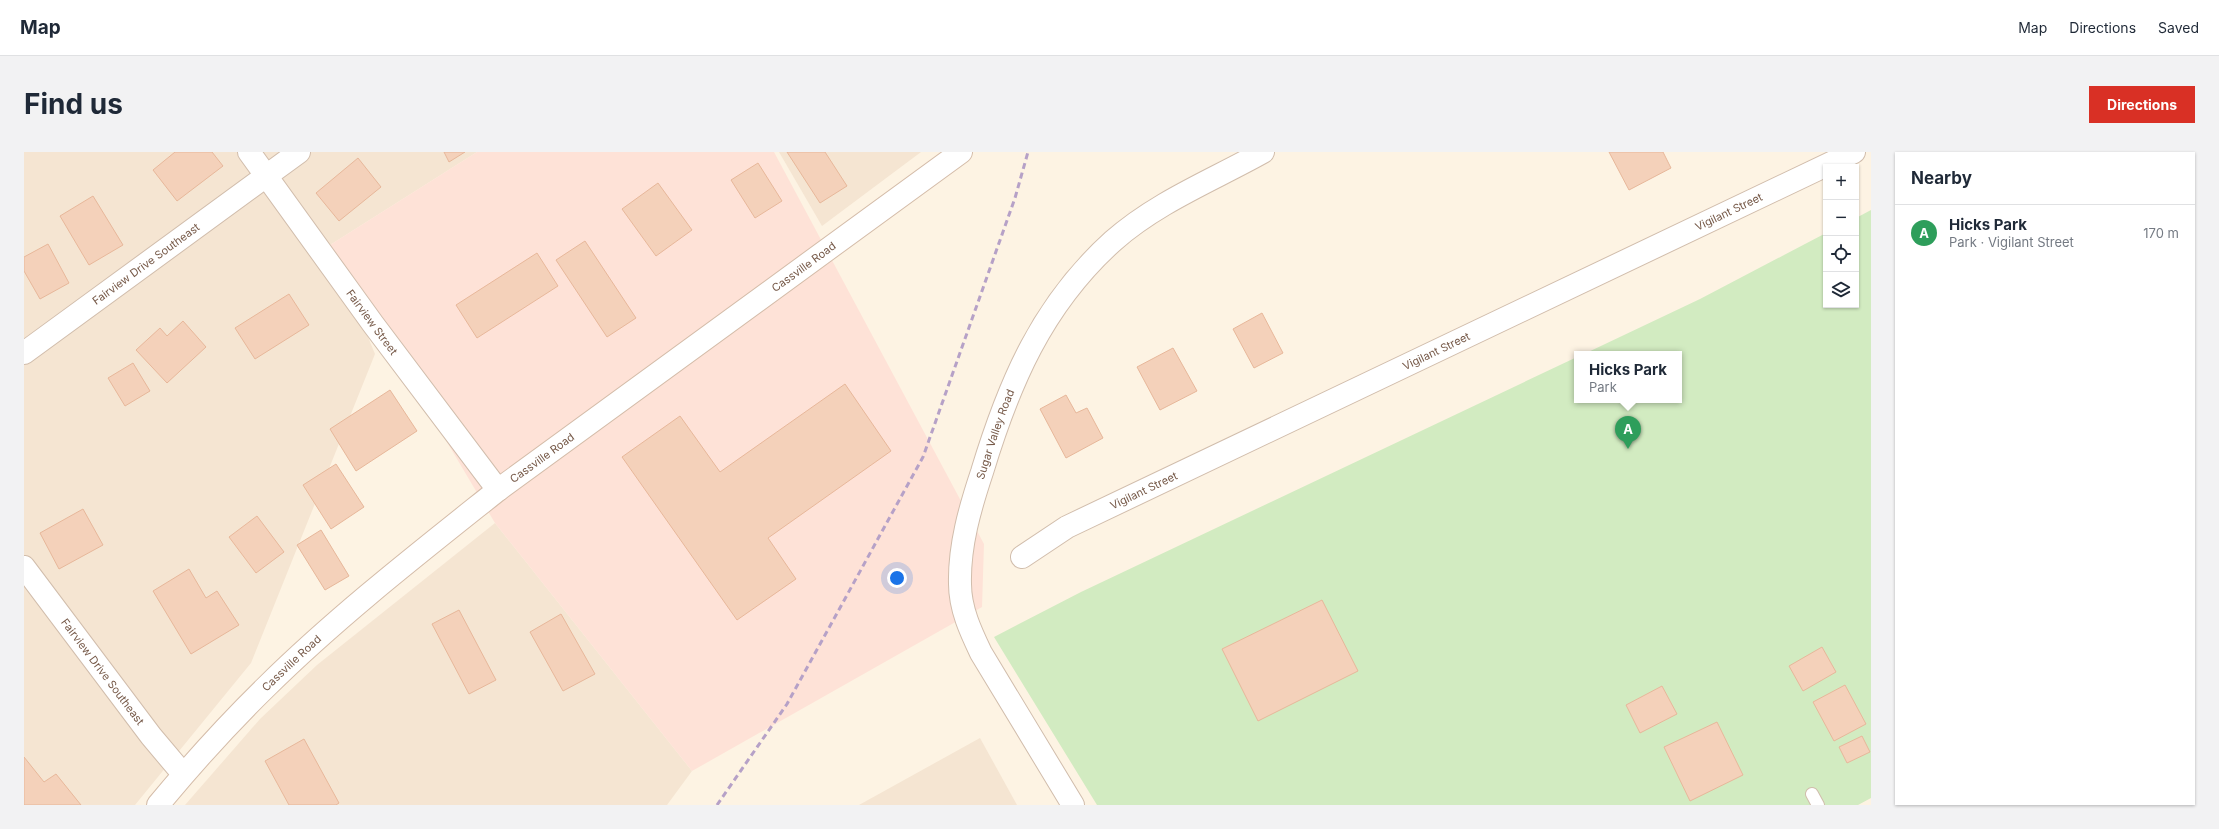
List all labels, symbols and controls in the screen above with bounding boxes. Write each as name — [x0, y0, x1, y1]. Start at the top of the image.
text: Map — [20, 16, 61, 39]
text: Map — [2018, 19, 2047, 36]
text: Directions — [2069, 19, 2136, 36]
text: Saved — [2158, 19, 2199, 36]
button: Directions — [2089, 86, 2195, 123]
text: Find us — [24, 87, 123, 121]
map controls — [1823, 164, 1859, 308]
button: + — [1823, 164, 1859, 200]
text: Nearby — [1911, 168, 1972, 188]
street label: Vigilant Street — [1693, 190, 1765, 234]
button: − — [1823, 200, 1859, 236]
text: Hicks Park — [1949, 215, 2027, 234]
street label: Fairview Drive Southeast — [90, 220, 203, 308]
text: A — [1919, 225, 1929, 241]
text: 170 m — [2143, 225, 2179, 241]
text: Park · Vigilant Street — [1949, 234, 2074, 250]
button: locate — [1823, 236, 1859, 272]
street label: Cassville Road — [769, 239, 839, 295]
button: layers — [1823, 272, 1859, 308]
street label: Fairview Street — [343, 287, 401, 358]
street label: Vigilant Street — [1400, 329, 1472, 373]
popup — [1574, 351, 1682, 403]
text: Hicks Park — [1589, 360, 1667, 379]
text: Park — [1589, 379, 1617, 395]
street label: Sugar Valley Road — [973, 387, 1017, 481]
pin: A — [1615, 416, 1641, 449]
street label: Cassville Road — [507, 430, 577, 486]
street label: Vigilant Street — [1108, 468, 1180, 512]
your location — [887, 568, 907, 588]
street label: Fairview Drive Southeast — [58, 616, 147, 728]
street label: Cassville Road — [259, 632, 324, 694]

